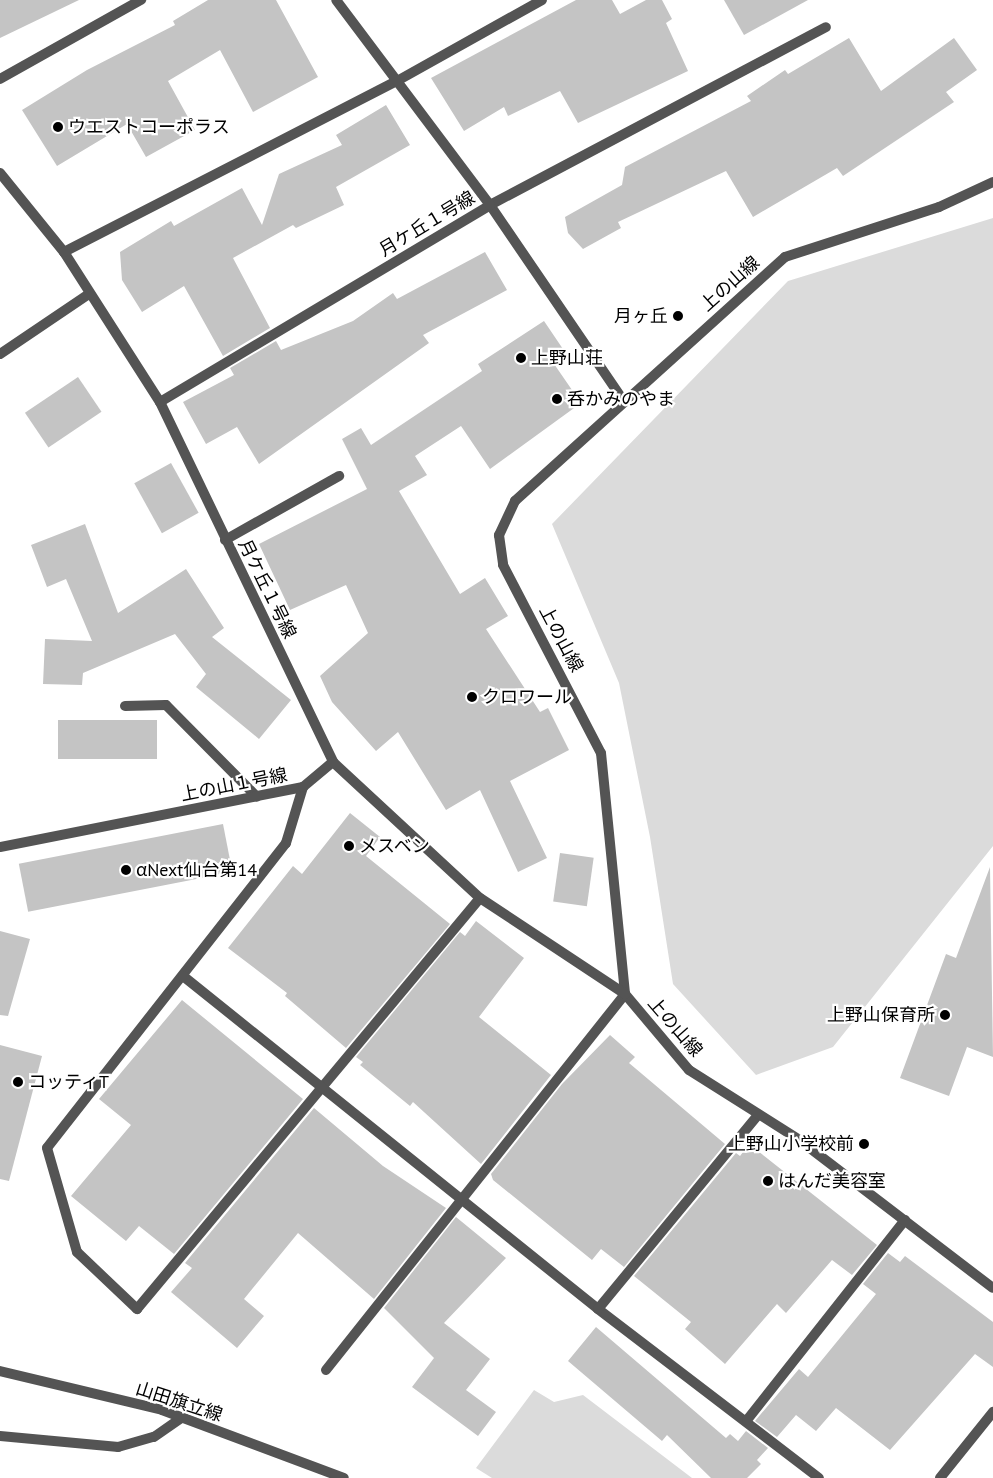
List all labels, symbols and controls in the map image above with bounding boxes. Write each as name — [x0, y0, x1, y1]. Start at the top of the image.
place label: ウエストコーポラス — [68, 116, 230, 138]
marker: ウエストコーポラス — [52, 121, 64, 133]
street label: 月ケ丘１号線 — [375, 187, 479, 261]
street label: 上の山線 — [696, 252, 764, 316]
place label: 月ヶ丘 — [614, 305, 668, 327]
marker: 月ヶ丘 — [672, 310, 684, 322]
place label: 上野山荘 — [531, 347, 603, 369]
marker: 上野山荘 — [515, 352, 527, 364]
place label: 呑かみのやま — [567, 388, 675, 410]
marker: 呑かみのやま — [551, 393, 563, 405]
street label: 月ケ丘１号線 — [234, 536, 300, 642]
street label: 上の山線 — [535, 602, 587, 676]
place label: クロワール — [482, 686, 572, 708]
marker: クロワール — [466, 691, 478, 703]
street label: 上の山１号線 — [179, 764, 289, 806]
place label: メスベン — [359, 835, 431, 857]
marker: メスベン — [343, 840, 355, 852]
place label: αNext仙台第14 — [136, 859, 257, 881]
marker: αNext仙台第14 — [120, 864, 132, 876]
street label: 上の山線 — [643, 993, 707, 1061]
place label: 上野山保育所 — [827, 1004, 935, 1026]
marker: 上野山保育所 — [939, 1009, 951, 1021]
place label: コッティT — [28, 1071, 110, 1093]
marker: コッティT — [12, 1076, 24, 1088]
place label: 上野山小学校前 — [728, 1133, 854, 1155]
marker: 上野山小学校前 — [858, 1138, 870, 1150]
place label: はんだ美容室 — [778, 1170, 886, 1192]
marker: はんだ美容室 — [762, 1175, 774, 1187]
street label: 山田旗立線 — [133, 1378, 225, 1426]

